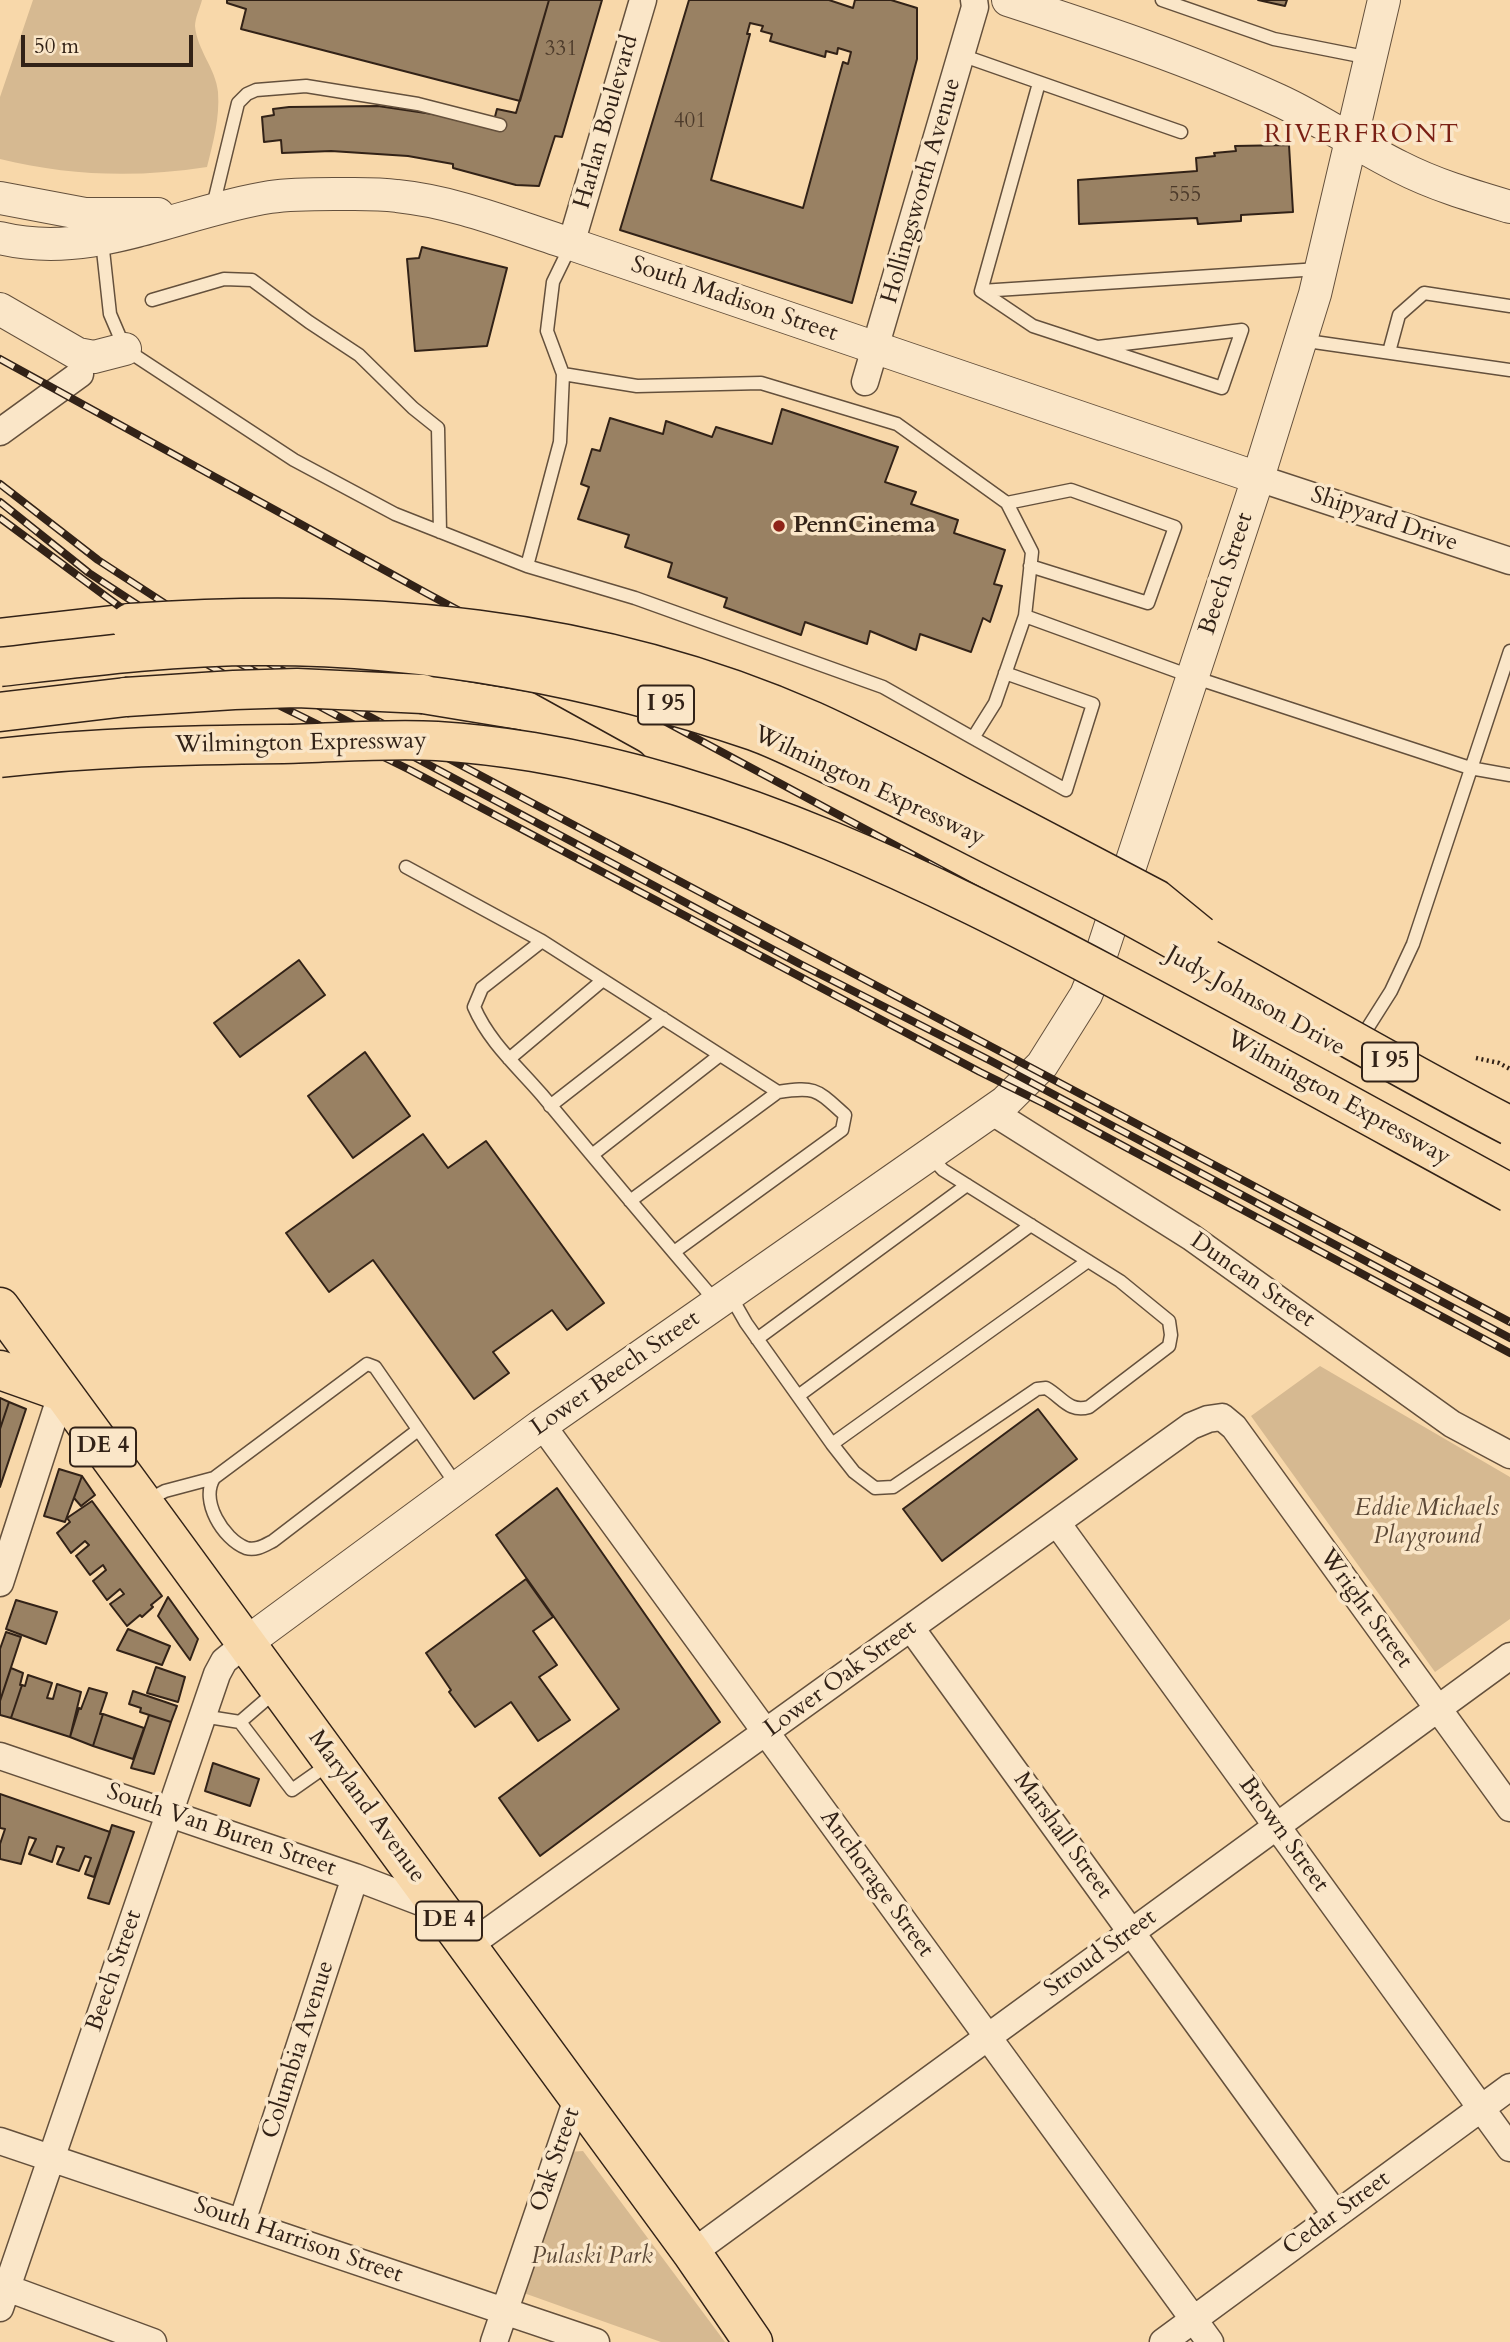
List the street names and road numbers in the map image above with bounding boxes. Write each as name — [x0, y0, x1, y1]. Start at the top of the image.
street label: Harlan Boulevard — [568, 32, 646, 212]
street label: Hollingsworth Avenue — [876, 75, 968, 307]
street label: South Madison Street — [627, 251, 841, 349]
street label: Shipyard Drive — [1307, 481, 1461, 559]
street label: Beech Street — [1194, 509, 1260, 639]
road number: I 95 — [638, 685, 694, 724]
street label: Wilmington Expressway — [749, 721, 989, 853]
street label: Wilmington Expressway — [175, 727, 427, 761]
street label: Judy Johnson Drive — [1160, 941, 1350, 1063]
street label: Wilmington Expressway — [1221, 1025, 1455, 1173]
road number: I 95 — [1362, 1042, 1418, 1082]
street label: Duncan Street — [1184, 1227, 1320, 1335]
street label: Lower Beech Street — [526, 1305, 706, 1443]
road number: DE 4 — [70, 1428, 136, 1466]
street label: Wright Street — [1312, 1544, 1418, 1674]
street label: Lower Oak Street — [759, 1614, 923, 1744]
street label: Maryland Avenue — [301, 1725, 431, 1889]
street label: Marshall Street — [1006, 1767, 1118, 1905]
street label: Brown Street — [1232, 1772, 1334, 1898]
street label: South Van Buren Street — [103, 1778, 339, 1884]
street label: Anchorage Street — [813, 1805, 939, 1963]
road number: DE 4 — [416, 1902, 482, 1940]
street label: Stroud Street — [1039, 1904, 1163, 2004]
street label: Beech Street — [81, 1907, 149, 2035]
street label: Columbia Avenue — [257, 1957, 341, 2143]
street label: Oak Street — [525, 2104, 587, 2216]
street label: Cedar Street — [1278, 2166, 1396, 2262]
street label: South Harrison Street — [190, 2192, 406, 2290]

